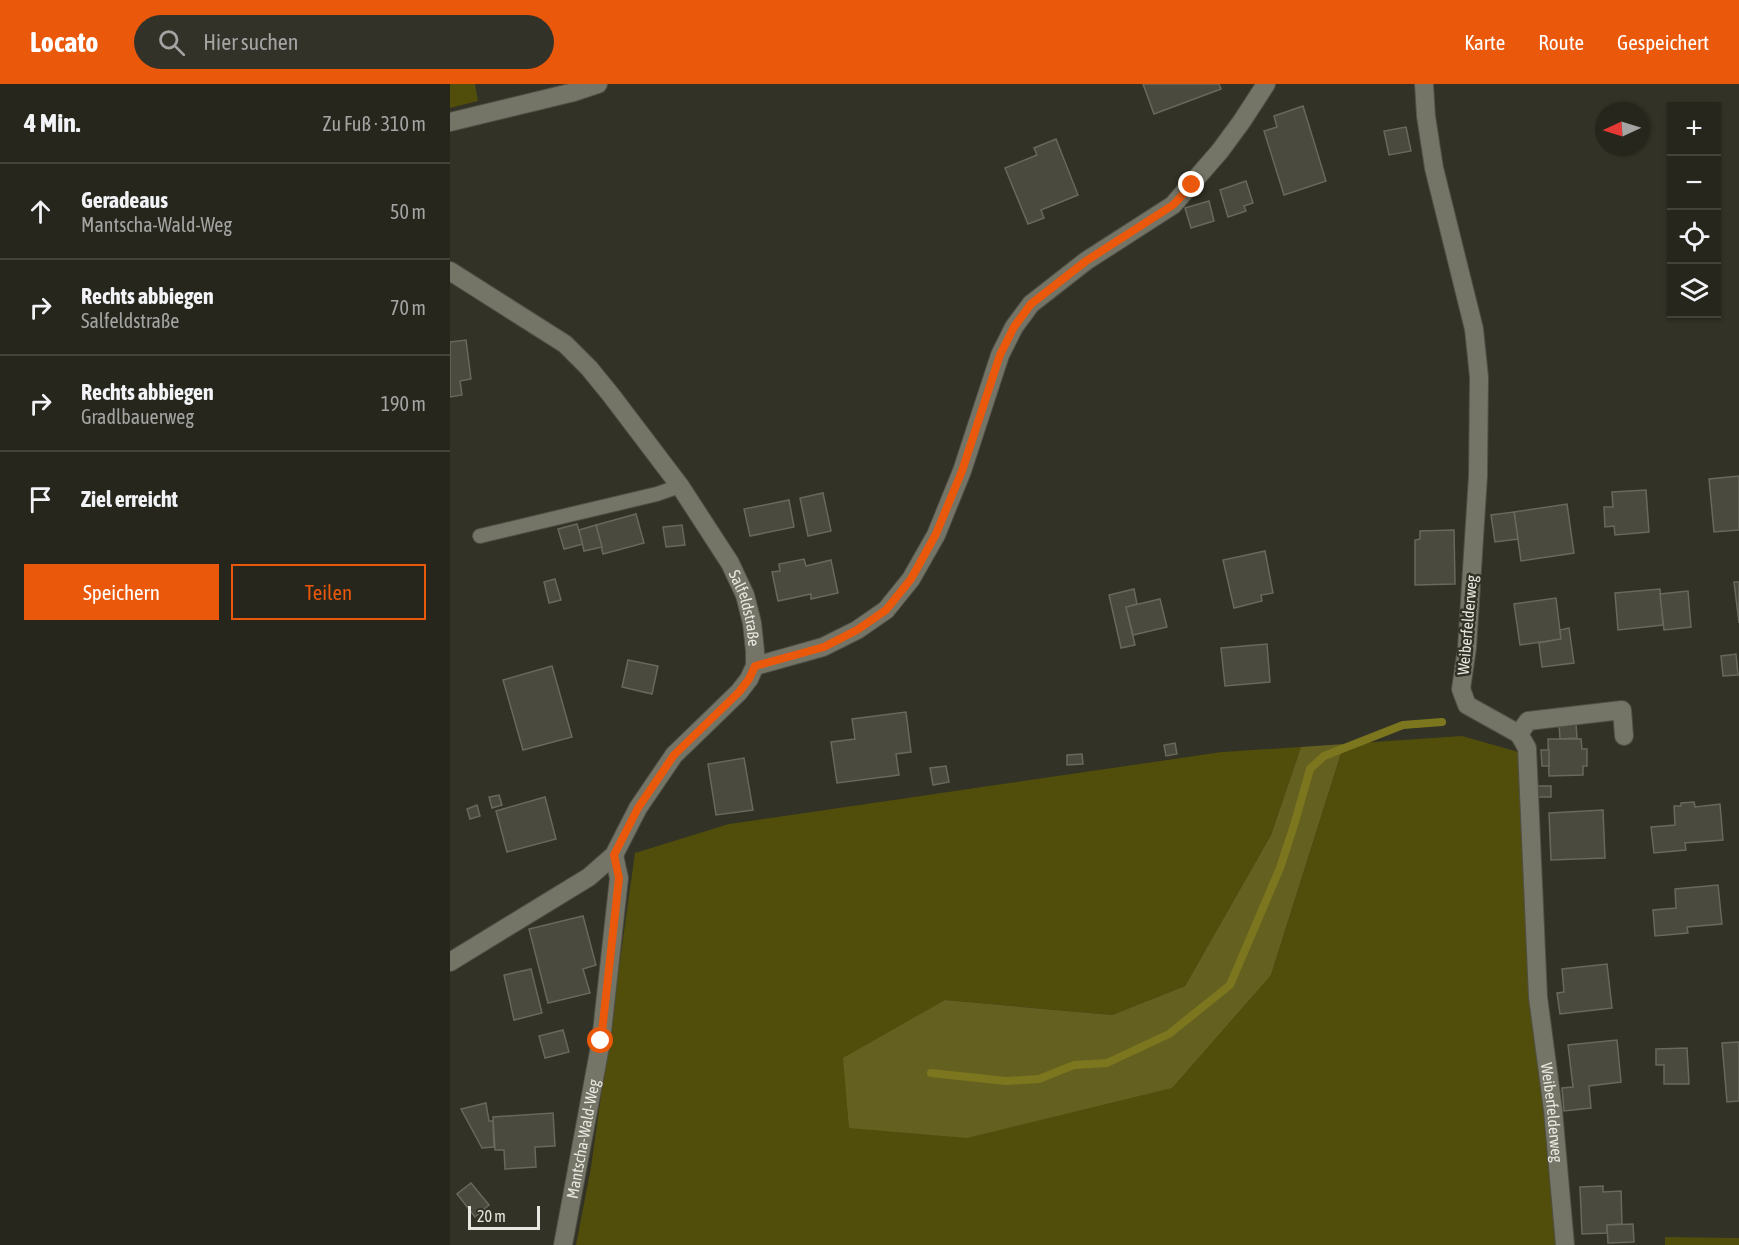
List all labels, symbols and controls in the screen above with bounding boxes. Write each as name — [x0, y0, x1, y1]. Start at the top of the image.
search box — [134, 15, 554, 69]
text: Locato — [30, 26, 98, 58]
icon: search — [155, 26, 188, 59]
text: Hier suchen — [203, 29, 299, 55]
text: Karte — [1464, 30, 1505, 54]
text: Route — [1538, 30, 1584, 54]
text: Gespeichert — [1617, 30, 1709, 54]
north arrow — [1595, 102, 1649, 156]
map controls — [1667, 102, 1721, 318]
button: + — [1667, 102, 1721, 156]
text: 4 Min. — [24, 108, 80, 138]
text: Zu Fuß · 310 m — [323, 112, 426, 135]
button: − — [1667, 156, 1721, 210]
route end — [1178, 171, 1204, 197]
text: Geradeaus — [81, 187, 168, 213]
icon: ahead — [24, 195, 57, 228]
text: 50 m — [390, 200, 426, 223]
button: locate — [1667, 210, 1721, 264]
text: Mantscha-Wald-Weg — [81, 213, 232, 236]
button: layers — [1667, 264, 1721, 318]
text: Rechts abbiegen — [81, 283, 214, 309]
icon: right — [24, 291, 57, 324]
text: 70 m — [390, 296, 426, 319]
text: Salfeldstraße — [81, 309, 179, 332]
text: Rechts abbiegen — [81, 379, 214, 405]
icon: right — [24, 387, 57, 420]
text: 190 m — [381, 392, 426, 415]
text: Gradlbauerweg — [81, 405, 194, 428]
icon: arrive — [24, 483, 57, 516]
text: Ziel erreicht — [81, 486, 178, 512]
button: Speichern — [24, 564, 219, 620]
button: Teilen — [231, 564, 426, 620]
street label: Salfeldstraße — [726, 567, 763, 647]
street label: Weiberfelderweg — [1454, 574, 1481, 676]
route start — [587, 1027, 613, 1053]
street label: Weiberfelderweg — [1538, 1061, 1567, 1163]
street label: Mantscha-Wald-Weg — [563, 1078, 604, 1200]
scale bar — [468, 1203, 540, 1230]
text: 20 m — [477, 1207, 506, 1225]

